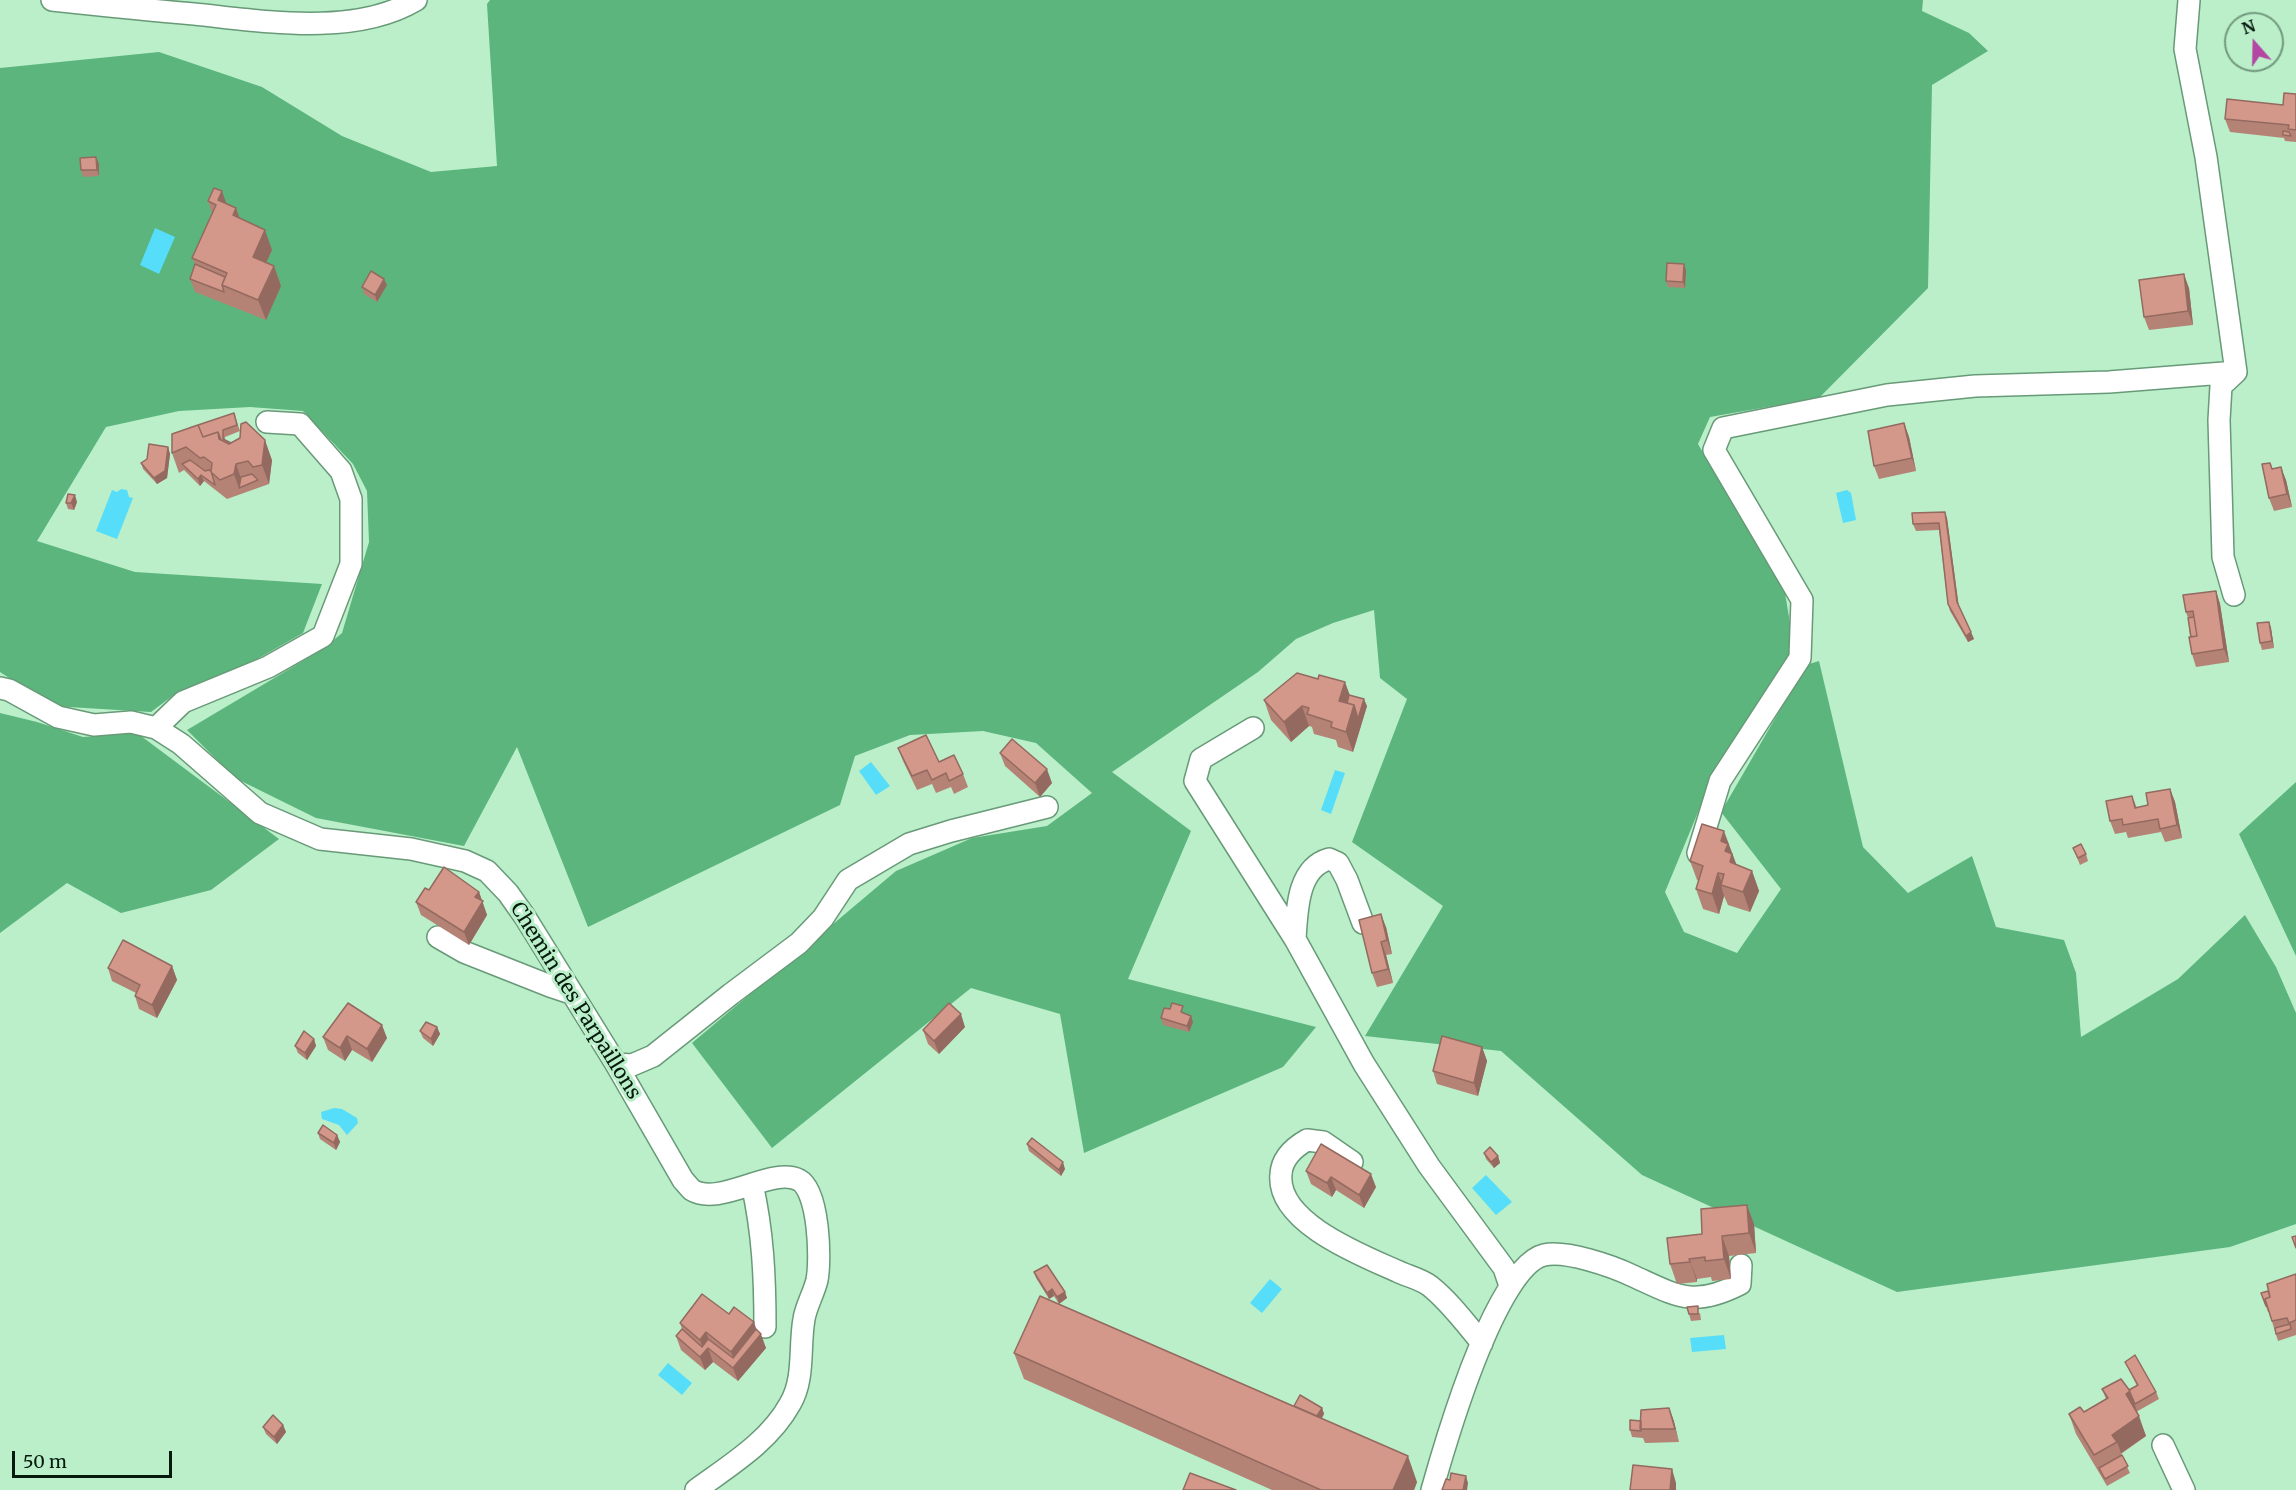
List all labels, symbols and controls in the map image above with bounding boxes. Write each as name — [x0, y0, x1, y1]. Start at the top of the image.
north arrow — [2224, 12, 2284, 72]
text: N — [2239, 15, 2258, 39]
street label: Chemin des Parpaillons — [505, 898, 645, 1104]
scale bar — [15, 1439, 176, 1477]
text: 50 m — [23, 1450, 67, 1473]

